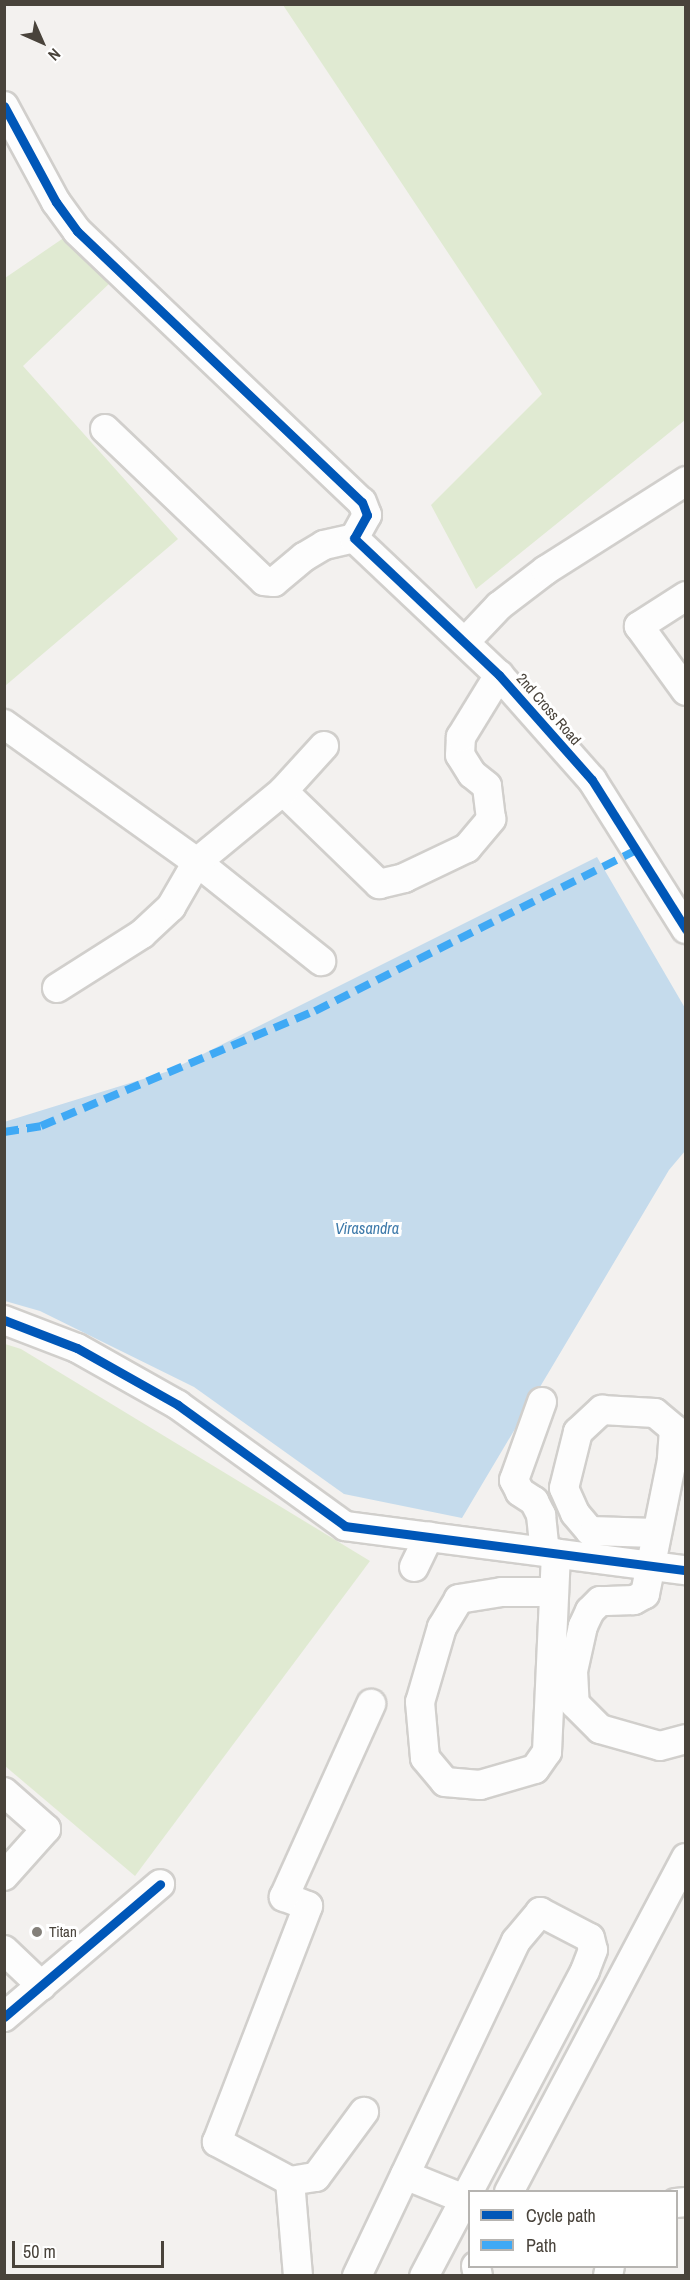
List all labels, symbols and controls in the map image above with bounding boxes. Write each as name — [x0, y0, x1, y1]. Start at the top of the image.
north arrow — [12, 12, 72, 72]
text: N — [44, 44, 66, 66]
street label: 2nd Cross Road — [513, 670, 585, 748]
water label: Virasandra — [335, 1218, 399, 1238]
place label: Titan — [49, 1923, 77, 1941]
marker: Titan — [30, 1925, 44, 1939]
legend — [468, 2190, 678, 2268]
text: Cycle path — [526, 2203, 596, 2228]
scale bar — [15, 2229, 166, 2267]
text: Path — [526, 2233, 556, 2258]
text: 50 m — [23, 2239, 56, 2264]

